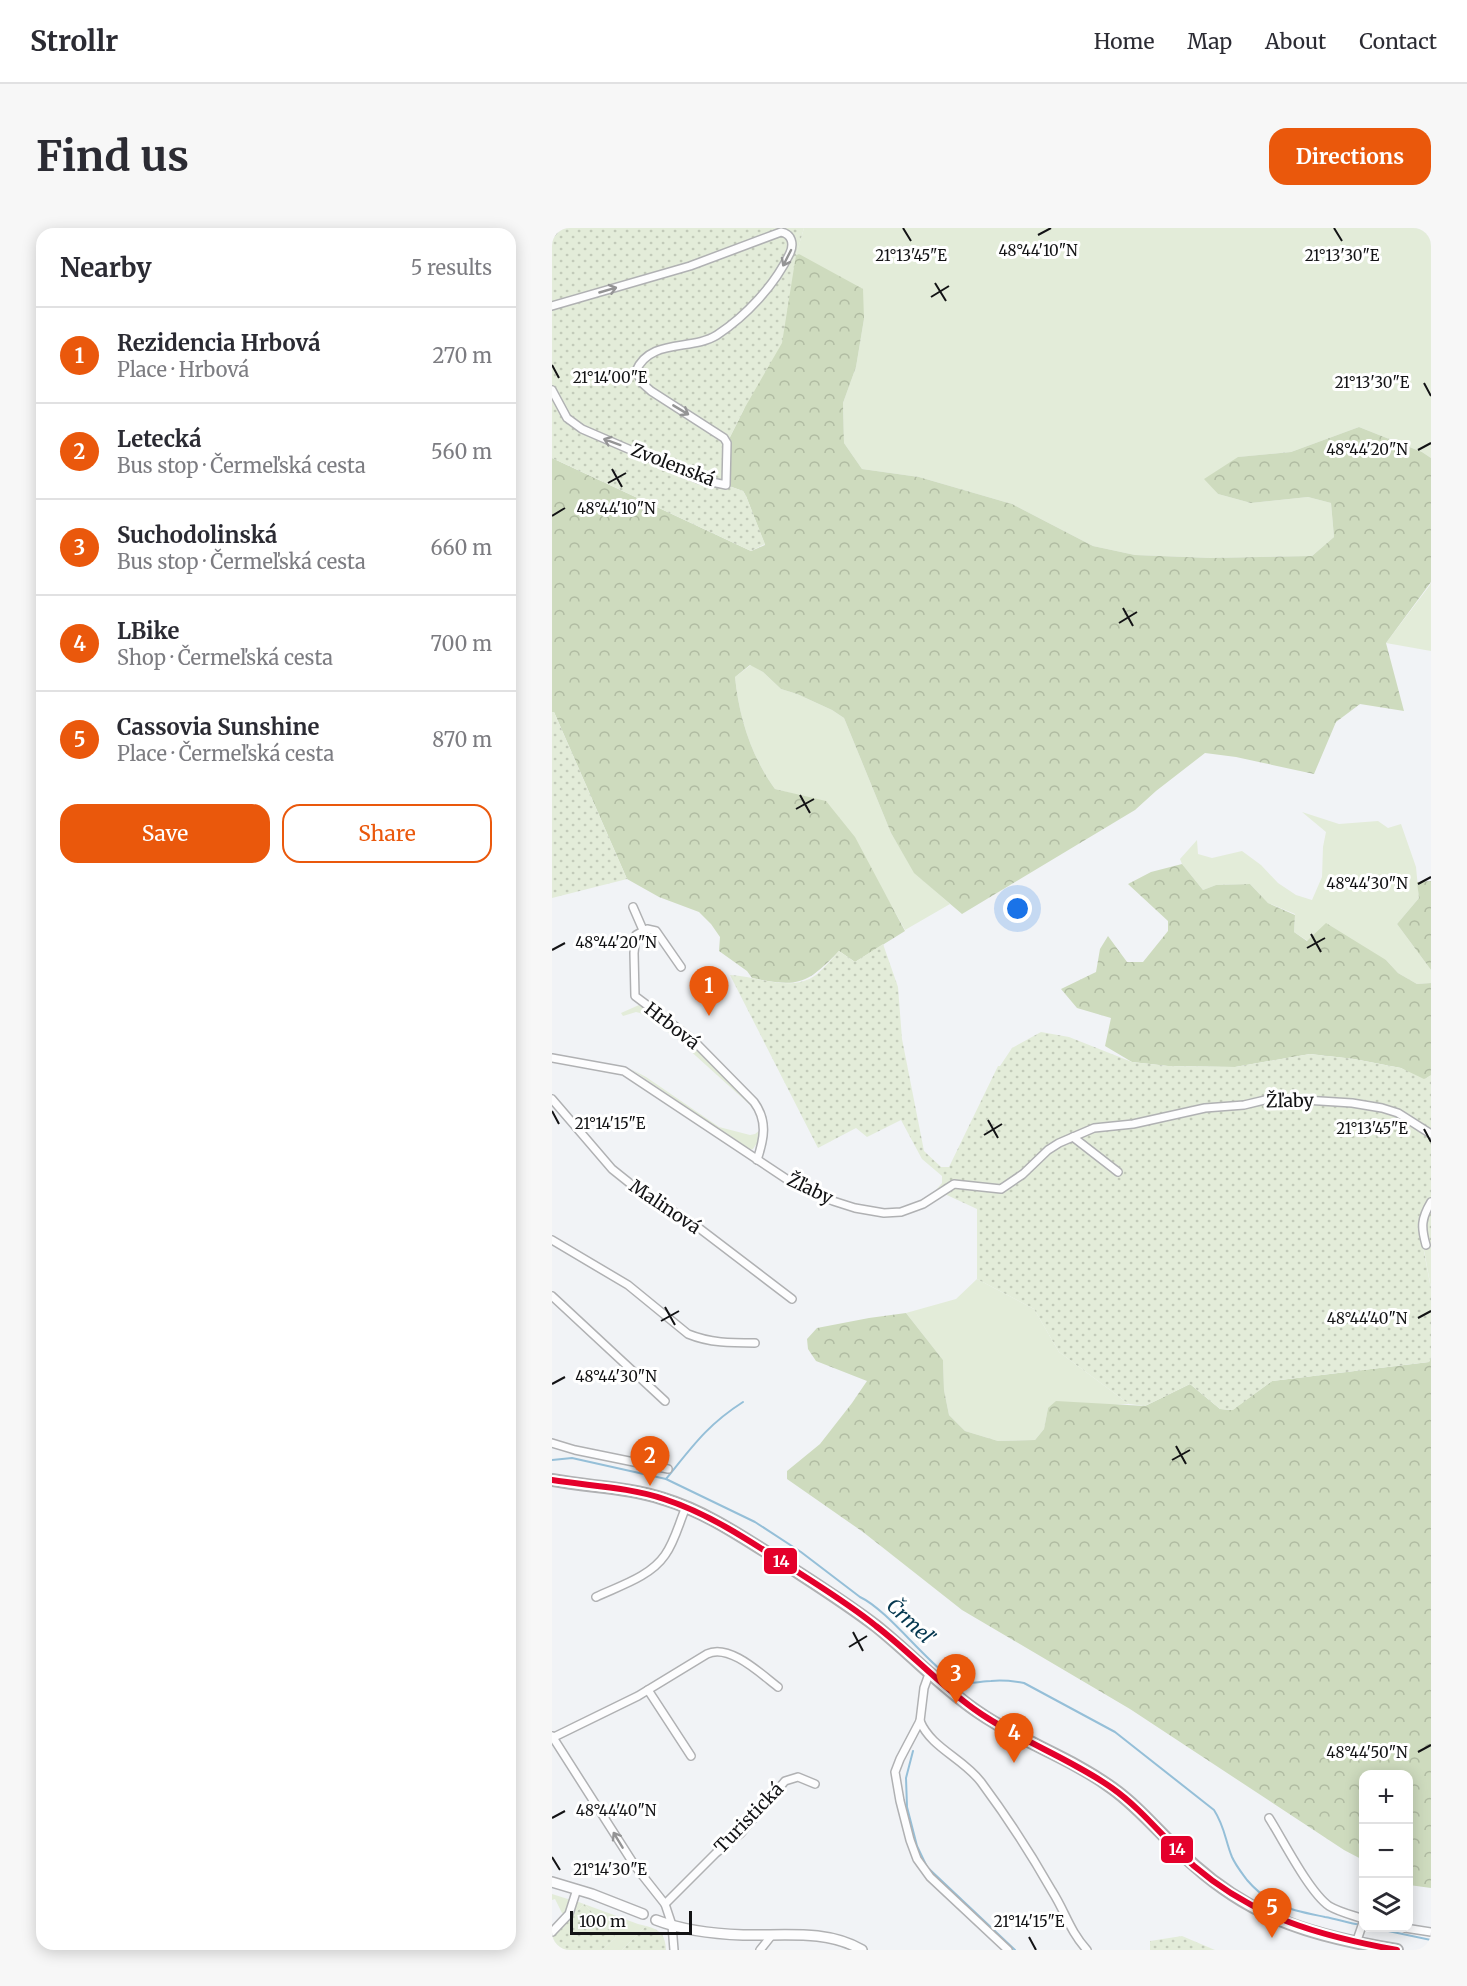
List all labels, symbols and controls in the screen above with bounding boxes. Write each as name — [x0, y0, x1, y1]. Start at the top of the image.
text: Strollr — [30, 23, 118, 59]
text: Home — [1094, 28, 1154, 55]
text: Map — [1187, 28, 1232, 55]
text: About — [1265, 28, 1326, 55]
text: Contact — [1359, 28, 1437, 55]
button: Directions — [1269, 128, 1431, 185]
text: Find us — [36, 130, 189, 182]
text: 48°44'10"N — [998, 241, 1078, 260]
text: 21°13'45"E — [875, 246, 947, 265]
text: 21°13'30"E — [1305, 246, 1380, 265]
one-way arrow — [780, 249, 792, 267]
text: Nearby — [60, 251, 152, 284]
text: 5 results — [411, 255, 492, 280]
one-way arrow — [598, 284, 617, 295]
text: Rezidencia Hrbová — [117, 329, 321, 357]
text: 1 — [75, 343, 84, 368]
text: 270 m — [432, 343, 492, 368]
text: Place · Hrbová — [117, 357, 249, 382]
text: 21°14'00"E — [573, 368, 648, 387]
text: 21°13'30"E — [1335, 373, 1410, 392]
one-way arrow — [672, 404, 689, 416]
text: Letecká — [117, 425, 201, 453]
one-way arrow — [604, 436, 622, 447]
street label: Zvolenská — [628, 438, 719, 491]
text: 2 — [74, 439, 85, 464]
text: 560 m — [431, 439, 492, 464]
text: 48°44'20"N — [1326, 440, 1408, 459]
text: Bus stop · Čermeľská cesta — [117, 453, 366, 478]
text: 48°44'10"N — [576, 499, 656, 518]
text: Suchodolinská — [117, 521, 277, 549]
text: 3 — [74, 535, 85, 560]
text: 660 m — [430, 535, 492, 560]
text: Bus stop · Čermeľská cesta — [117, 549, 366, 574]
text: LBike — [117, 617, 179, 645]
text: 4 — [73, 631, 86, 656]
text: 700 m — [431, 631, 492, 656]
text: Shop · Čermeľská cesta — [117, 645, 333, 670]
text: Cassovia Sunshine — [117, 713, 319, 741]
text: 5 — [74, 727, 85, 752]
text: 870 m — [432, 727, 492, 752]
text: Place · Čermeľská cesta — [117, 741, 334, 766]
button: Save — [60, 804, 270, 863]
button: Share — [282, 804, 492, 863]
text: 48°44'30"N — [1326, 874, 1408, 893]
your location — [1003, 894, 1032, 923]
text: 48°44'20"N — [575, 933, 657, 952]
pin: 1 — [690, 966, 728, 1016]
street label: Hrbová — [640, 997, 705, 1054]
street label: Žľaby — [1266, 1089, 1315, 1112]
text: 21°14'15"E — [575, 1114, 646, 1133]
text: 21°13'45"E — [1336, 1119, 1408, 1138]
street label: Žľaby — [784, 1168, 837, 1209]
street label: Malinová — [625, 1174, 706, 1239]
text: 48°44'40"N — [1327, 1309, 1408, 1328]
text: 48°44'30"N — [575, 1367, 657, 1386]
pin: 2 — [630, 1436, 670, 1486]
line badge: 14 — [763, 1547, 798, 1575]
text: 14 — [773, 1551, 789, 1571]
water label: Črmeľ — [882, 1593, 941, 1650]
pin: 3 — [936, 1654, 976, 1704]
pin: 4 — [994, 1714, 1034, 1763]
text: 48°44'50"N — [1326, 1743, 1408, 1762]
map controls — [1359, 1770, 1413, 1932]
button: + — [1359, 1770, 1413, 1824]
street label: Turistická — [709, 1777, 788, 1858]
text: 48°44'40"N — [576, 1801, 657, 1820]
button: − — [1359, 1824, 1413, 1878]
one-way arrow — [612, 1832, 624, 1849]
line badge: 14 — [1160, 1835, 1194, 1864]
text: 14 — [1169, 1839, 1185, 1859]
text: 21°14'30"E — [573, 1860, 647, 1879]
button: layers — [1359, 1878, 1413, 1932]
pin: 5 — [1252, 1888, 1292, 1938]
scale bar — [570, 1908, 692, 1936]
text: 100 m — [579, 1911, 626, 1931]
text: 21°14'15"E — [994, 1912, 1065, 1931]

